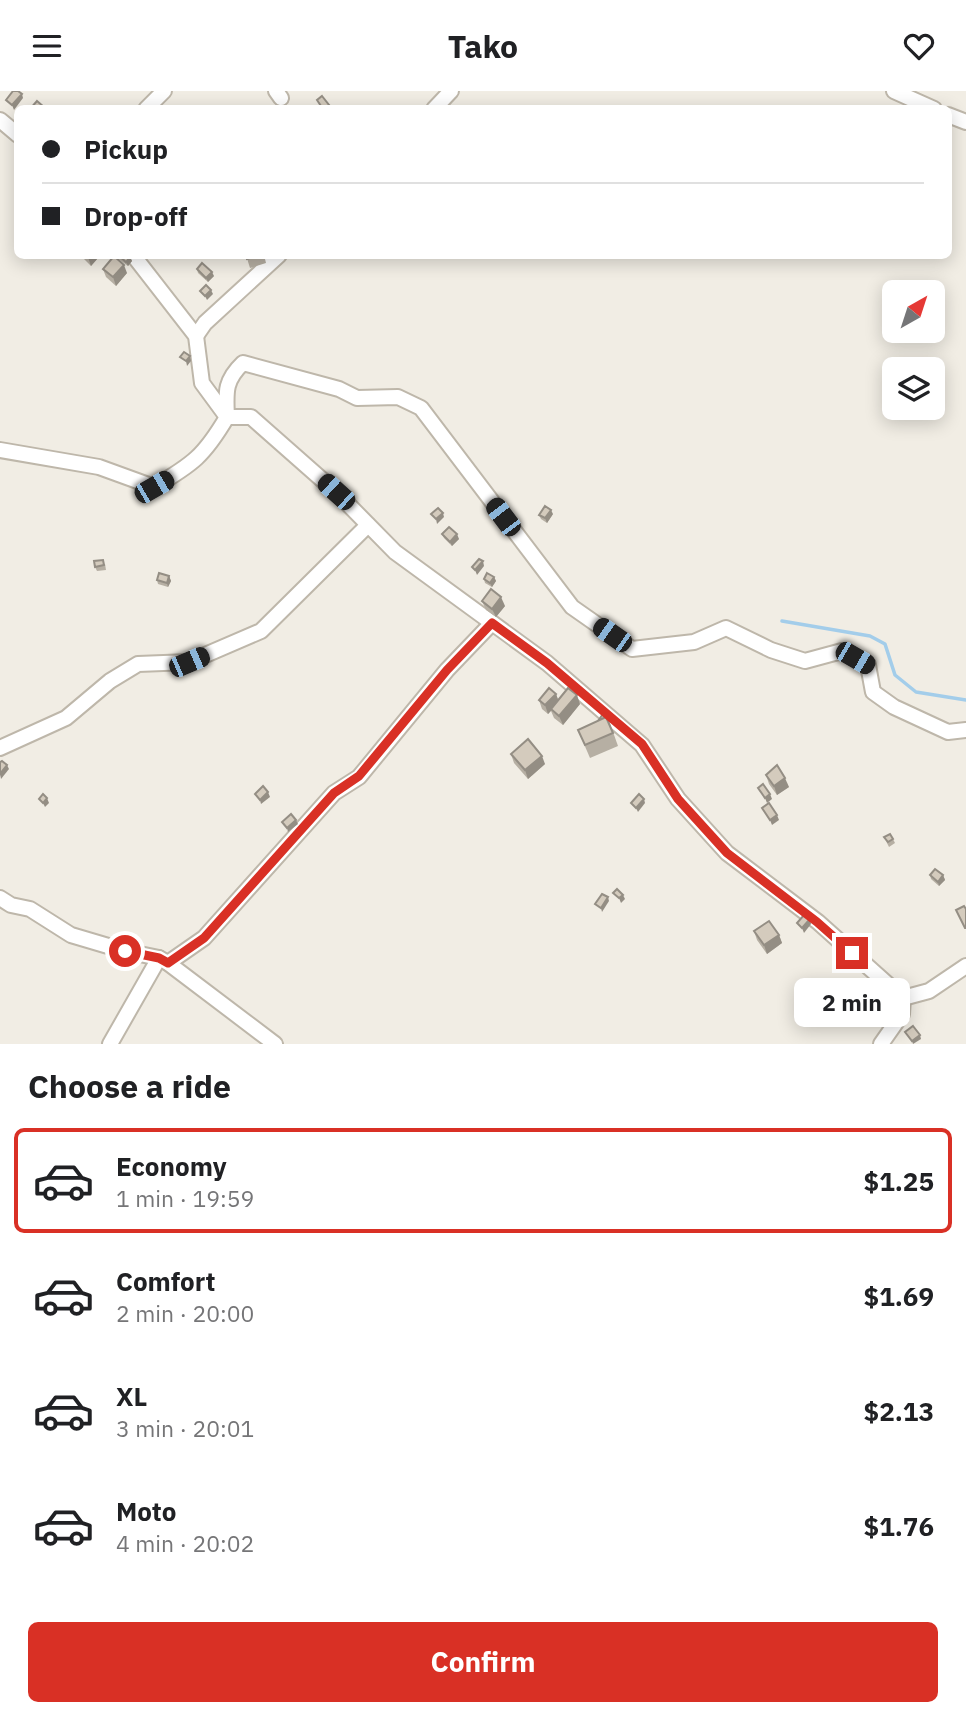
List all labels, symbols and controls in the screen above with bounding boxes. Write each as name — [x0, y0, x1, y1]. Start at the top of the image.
text: Tako — [448, 25, 518, 67]
icon: menu — [28, 27, 66, 65]
icon: heart — [900, 27, 938, 65]
text: Pickup — [84, 132, 168, 166]
text: Drop-off — [84, 199, 187, 233]
north arrow — [882, 280, 945, 343]
map controls — [882, 280, 945, 420]
button: layers — [882, 357, 945, 420]
car — [131, 467, 178, 507]
car — [314, 470, 359, 514]
car — [482, 494, 525, 540]
car — [589, 614, 636, 656]
car — [832, 638, 879, 678]
car — [166, 644, 213, 680]
route start — [109, 935, 141, 967]
route end — [836, 937, 868, 969]
callout: 2 min — [794, 977, 910, 1027]
text: 2 min — [822, 987, 882, 1017]
text: Choose a ride — [28, 1065, 231, 1107]
icon: car — [32, 1149, 95, 1212]
text: Economy — [116, 1149, 227, 1183]
text: $1.25 — [864, 1164, 934, 1198]
text: 1 min · 19:59 — [116, 1183, 254, 1213]
icon: car — [32, 1264, 95, 1327]
text: Comfort — [116, 1264, 215, 1298]
text: $1.69 — [864, 1279, 934, 1313]
text: 2 min · 20:00 — [116, 1298, 254, 1328]
icon: car — [32, 1379, 95, 1442]
text: XL — [116, 1379, 147, 1413]
text: $2.13 — [864, 1394, 934, 1428]
text: 3 min · 20:01 — [116, 1413, 254, 1443]
icon: car — [32, 1494, 95, 1557]
text: Moto — [116, 1494, 176, 1528]
text: $1.76 — [864, 1509, 934, 1543]
text: 4 min · 20:02 — [116, 1528, 254, 1558]
button: Confirm — [28, 1622, 938, 1702]

